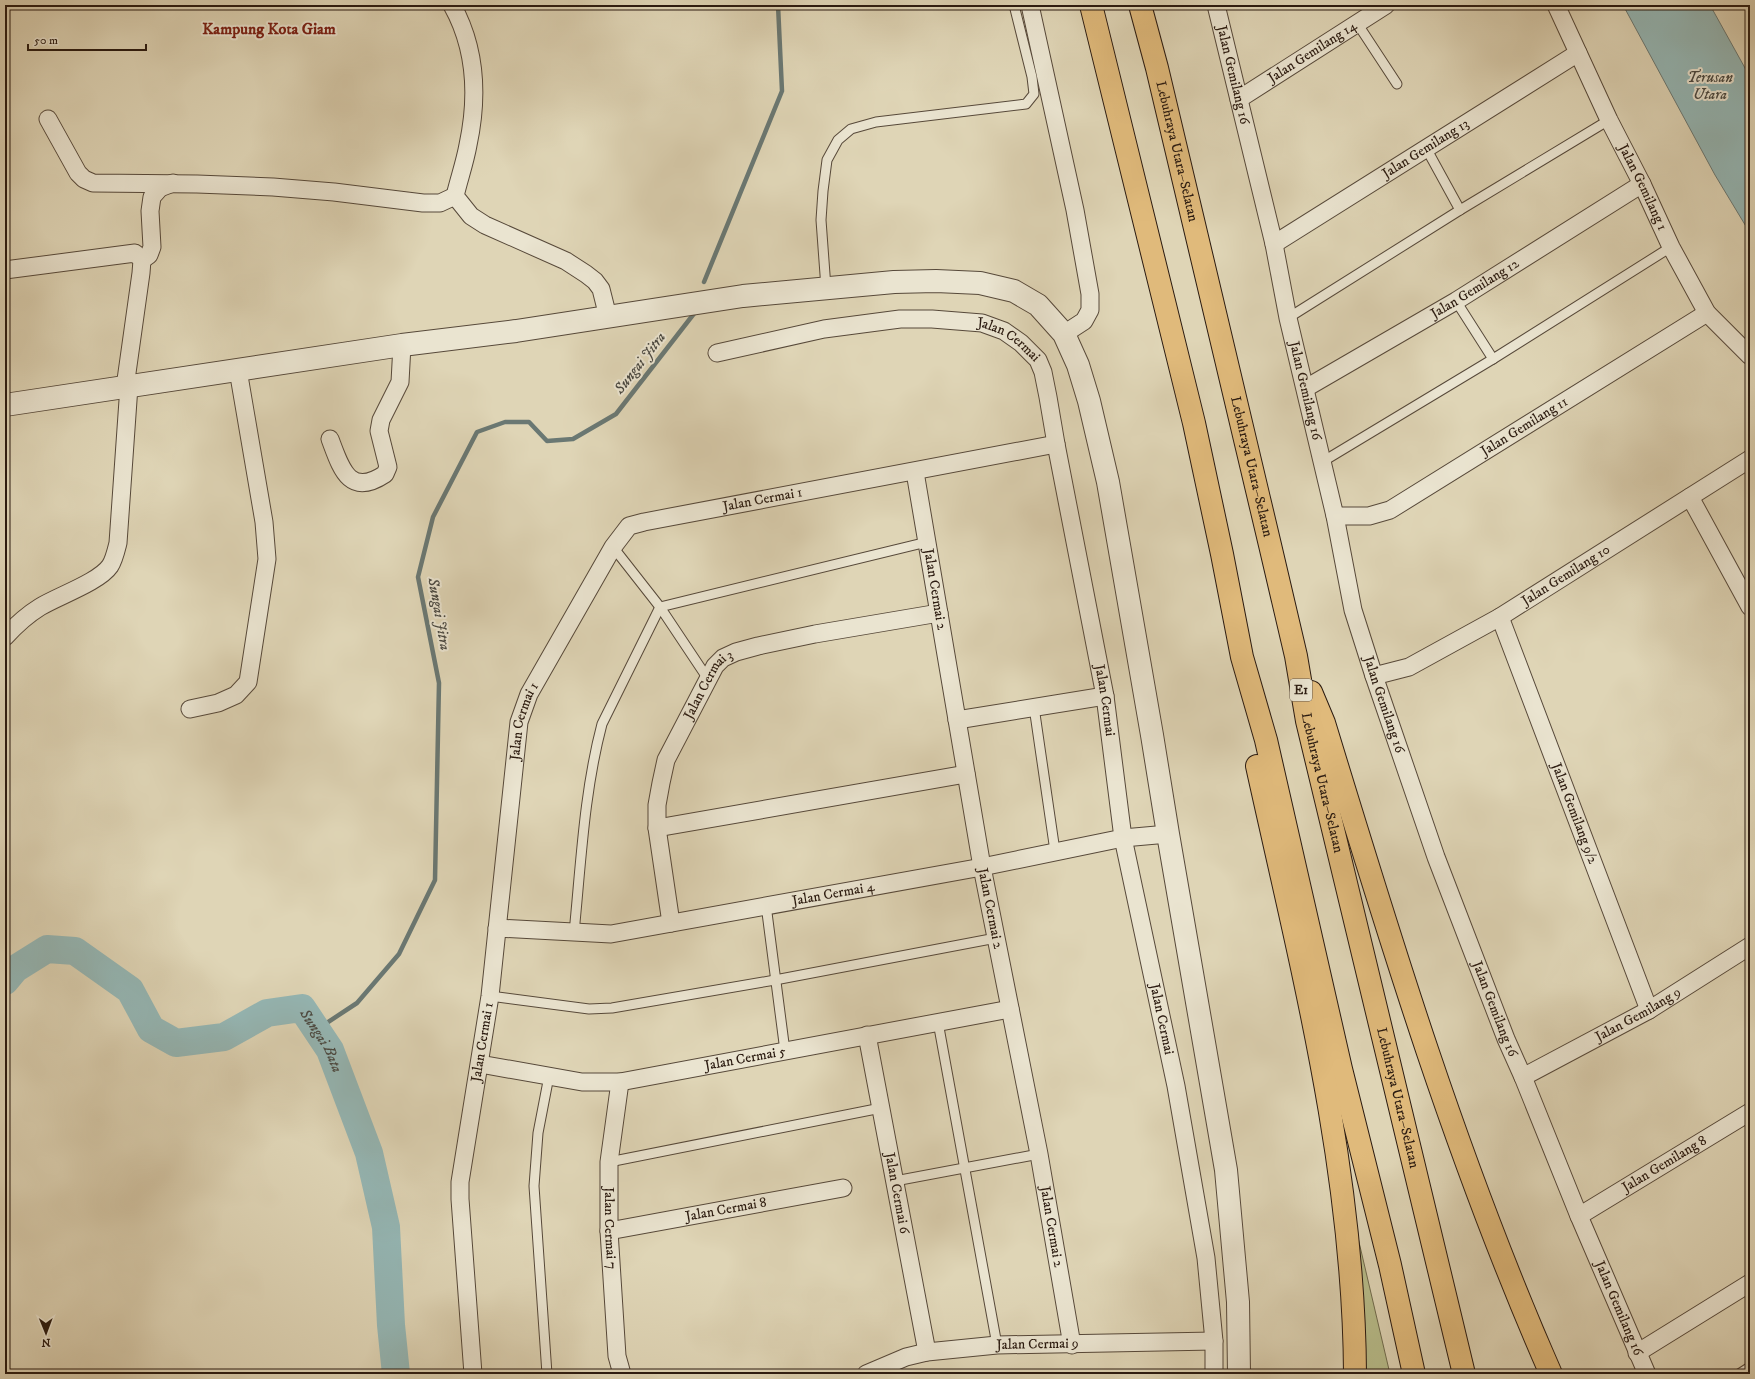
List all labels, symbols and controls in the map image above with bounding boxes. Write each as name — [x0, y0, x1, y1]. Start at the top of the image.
street label: Jalan Gemilang 14 — [1263, 17, 1361, 88]
district label: Kampung Kota Giam — [202, 19, 336, 39]
street label: Jalan Gemilang 16 — [1212, 22, 1254, 127]
scale bar — [28, 26, 146, 52]
text: 50 m — [34, 33, 58, 48]
water label: Terusan Utara — [1687, 68, 1733, 104]
street label: Lebuhraya Utara–Selatan — [1151, 79, 1202, 224]
street label: Jalan Gemilang 13 — [1377, 115, 1472, 184]
street label: Jalan Gemilang 1 — [1613, 139, 1671, 234]
street label: Jalan Gemilang 12 — [1426, 254, 1523, 324]
street label: Jalan Cermai — [975, 314, 1044, 366]
water label: Sungai Jitra — [609, 328, 670, 399]
street label: Jalan Gemilang 16 — [1284, 337, 1326, 443]
street label: Jalan Gemilang 11 — [1476, 393, 1571, 461]
street label: Lebuhraya Utara–Selatan — [1226, 395, 1277, 539]
street label: Jalan Cermai 1 — [719, 483, 804, 516]
street label: Jalan Gemilang 10 — [1517, 541, 1614, 611]
street label: Jalan Cermai 2 — [919, 545, 951, 631]
water label: Sungai Jitra — [423, 575, 455, 652]
street label: Jalan Cermai 3 — [679, 646, 736, 724]
street label: Jalan Gemilang 16 — [1359, 652, 1409, 756]
street label: Jalan Cermai — [1090, 661, 1119, 738]
street label: Jalan Cermai 1 — [506, 679, 543, 763]
road number: E1 — [1290, 679, 1312, 701]
street label: Lebuhraya Utara–Selatan — [1297, 711, 1348, 856]
street label: Jalan Gemilang 9/2 — [1546, 758, 1602, 866]
street label: Jalan Cermai 2 — [973, 865, 1007, 951]
street label: Jalan Cermai 4 — [789, 877, 877, 910]
street label: Jalan Gemilang 16 — [1467, 957, 1522, 1060]
street label: Jalan Cermai — [1145, 980, 1178, 1057]
street label: Jalan Gemilang 9 — [1590, 983, 1684, 1047]
street label: Jalan Cermai 1 — [467, 1001, 498, 1085]
water label: Sungai Bata — [295, 1004, 347, 1075]
street label: Lebuhraya Utara–Selatan — [1372, 1026, 1423, 1171]
street label: Jalan Cermai 5 — [701, 1042, 787, 1075]
street label: Jalan Gemilang 8 — [1617, 1131, 1710, 1198]
street label: Jalan Cermai 6 — [880, 1149, 914, 1236]
street label: Jalan Cermai 2 — [1035, 1183, 1067, 1269]
street label: Jalan Cermai 7 — [600, 1185, 620, 1270]
street label: Jalan Cermai 8 — [682, 1193, 768, 1226]
street label: Jalan Gemilang 16 — [1590, 1256, 1647, 1359]
north arrow — [26, 1313, 66, 1353]
street label: Jalan Cermai 9 — [994, 1334, 1079, 1354]
text: N — [42, 1335, 51, 1349]

